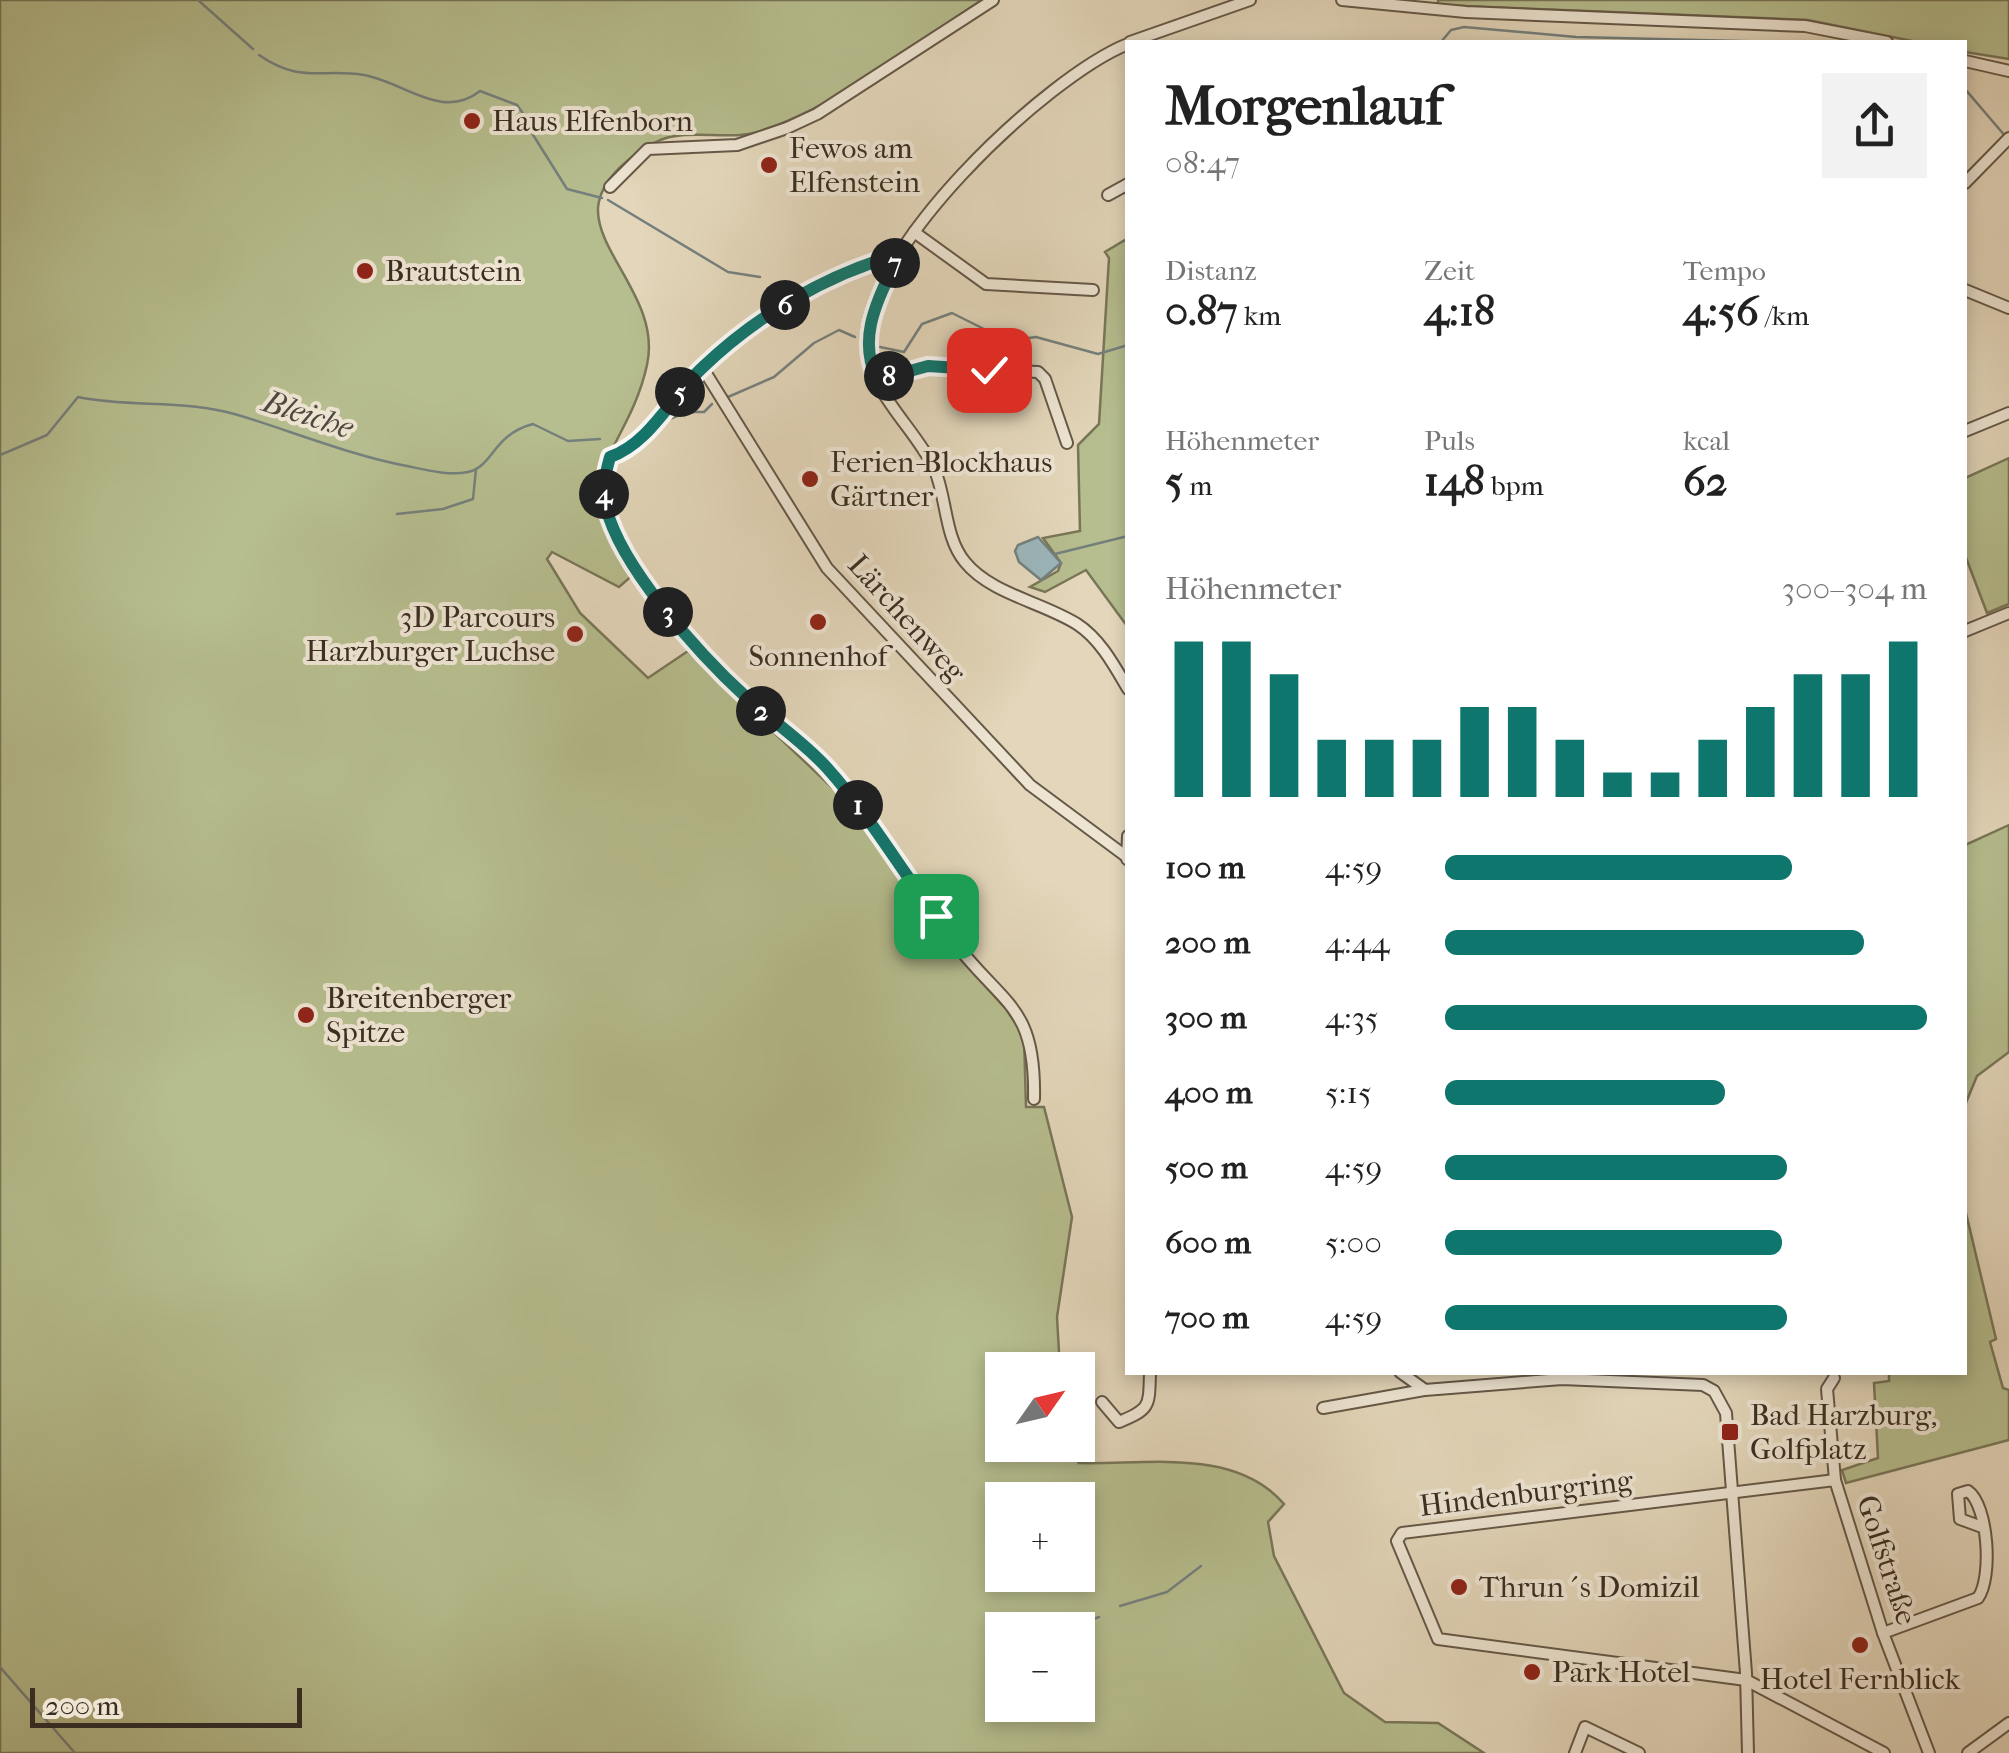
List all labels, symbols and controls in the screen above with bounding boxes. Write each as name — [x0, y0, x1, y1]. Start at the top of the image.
button: share — [1822, 73, 1927, 178]
text: Morgenlauf — [1165, 74, 1444, 138]
place label: Haus Elfenborn — [492, 104, 694, 139]
marker: Haus Elfenborn — [461, 110, 483, 132]
place label: Fewos am Elfenstein — [789, 131, 921, 200]
text: 08:47 — [1165, 144, 1240, 181]
marker: Fewos am Elfenstein — [758, 154, 780, 176]
pin: 7 — [870, 238, 920, 288]
text: 7 — [888, 246, 902, 279]
place label: Brautstein — [385, 254, 522, 289]
text: Distanz — [1165, 254, 1257, 287]
text: Zeit — [1424, 254, 1475, 287]
text: Tempo — [1683, 254, 1766, 287]
marker: Brautstein — [354, 260, 376, 282]
pin: 6 — [760, 280, 810, 330]
text: 0.87 — [1165, 287, 1238, 336]
text: 4:18 — [1424, 287, 1495, 336]
text: 4:56 — [1683, 287, 1759, 336]
text: 6 — [777, 288, 793, 321]
text: km — [1238, 299, 1281, 332]
text: /km — [1759, 299, 1809, 332]
pin — [947, 328, 1032, 413]
icon: check — [962, 343, 1017, 398]
pin: 8 — [864, 351, 914, 401]
text: 8 — [882, 359, 896, 392]
pin: 5 — [655, 367, 705, 417]
text: 5 — [674, 375, 686, 408]
water label: Bleiche — [256, 382, 359, 447]
text: Höhenmeter — [1165, 424, 1319, 457]
text: Puls — [1424, 424, 1475, 457]
text: kcal — [1683, 424, 1730, 457]
place label: Ferien-Blockhaus Gärtner — [830, 445, 1052, 514]
text: 5 — [1165, 457, 1183, 506]
text: 148 — [1424, 457, 1485, 506]
text: 62 — [1683, 457, 1727, 506]
marker: Ferien-Blockhaus Gärtner — [799, 468, 821, 490]
pin: 4 — [579, 469, 629, 519]
text: m — [1183, 469, 1212, 502]
text: bpm — [1485, 469, 1544, 502]
text: 4 — [596, 477, 612, 510]
street label: Lärchenweg — [841, 548, 973, 690]
text: Höhenmeter — [1165, 570, 1341, 607]
text: 300–304 m — [1782, 570, 1927, 607]
pin: 3 — [643, 587, 693, 637]
text: 3 — [662, 595, 674, 628]
place label: 3D Parcours Harzburger Luchse — [305, 600, 555, 669]
marker: Sonnenhof — [807, 611, 829, 633]
marker: 3D Parcours Harzburger Luchse — [564, 623, 586, 645]
place label: Sonnenhof — [748, 639, 894, 674]
pin: 2 — [736, 686, 786, 736]
text: 2 — [754, 694, 768, 727]
pin: 1 — [833, 780, 883, 830]
text: 1 — [853, 788, 863, 821]
text: 100 m — [1165, 849, 1245, 886]
text: 4:59 — [1325, 849, 1382, 886]
pin — [894, 874, 979, 959]
icon: arrive — [909, 889, 964, 944]
text: 200 m — [1165, 924, 1250, 961]
text: 4:44 — [1325, 924, 1390, 961]
place label: Breitenberger Spitze — [326, 981, 511, 1050]
text: 300 m — [1165, 999, 1247, 1036]
text: 4:35 — [1325, 999, 1379, 1036]
marker: Breitenberger Spitze — [295, 1004, 317, 1026]
text: 400 m — [1165, 1074, 1253, 1111]
text: 5:15 — [1325, 1074, 1372, 1111]
text: 500 m — [1165, 1149, 1248, 1186]
text: 4:59 — [1325, 1149, 1382, 1186]
text: 600 m — [1165, 1224, 1251, 1261]
text: 5:00 — [1325, 1224, 1382, 1261]
text: 700 m — [1165, 1299, 1249, 1336]
text: 4:59 — [1325, 1299, 1382, 1336]
north arrow — [985, 1352, 1095, 1462]
map controls — [985, 1352, 1095, 1722]
place label: Bad Harzburg, Golfplatz — [1750, 1398, 1937, 1467]
marker: Bad Harzburg, Golfplatz — [1719, 1421, 1741, 1443]
street label: Hindenburgring — [1417, 1463, 1636, 1524]
button: + — [985, 1482, 1095, 1592]
street label: Golfstraße — [1849, 1491, 1924, 1629]
place label: Thrun´s Domizil — [1479, 1570, 1700, 1605]
marker: Thrun´s Domizil — [1448, 1576, 1470, 1598]
button: − — [985, 1612, 1095, 1722]
marker: Hotel Fernblick — [1849, 1634, 1871, 1656]
place label: Park Hotel — [1552, 1655, 1690, 1690]
marker: Park Hotel — [1521, 1661, 1543, 1683]
place label: Hotel Fernblick — [1760, 1662, 1961, 1697]
scale bar — [30, 1683, 302, 1728]
text: 200 m — [45, 1689, 120, 1722]

